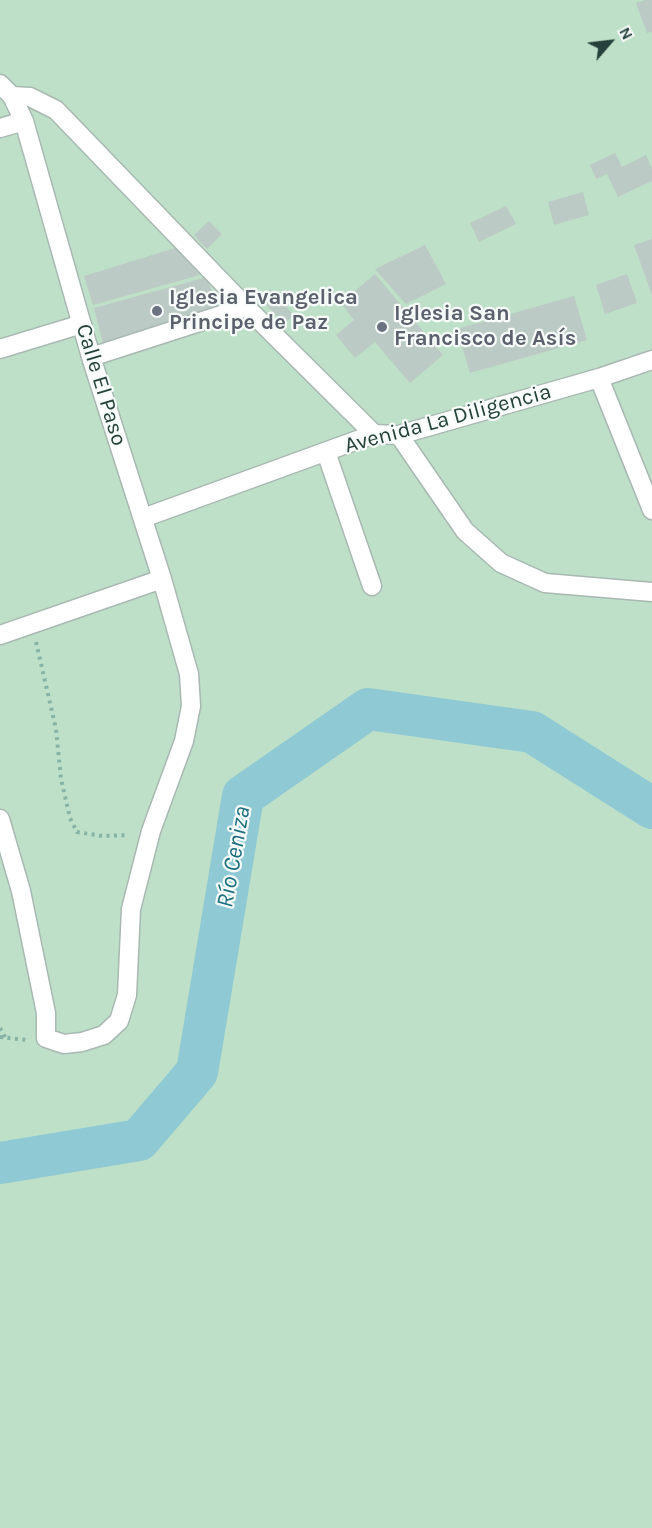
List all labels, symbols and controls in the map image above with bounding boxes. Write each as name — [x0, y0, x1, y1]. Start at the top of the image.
north arrow — [580, 12, 640, 72]
text: N — [615, 24, 637, 43]
place label: Iglesia Evangelica Principe de Paz — [169, 285, 358, 336]
place label: Iglesia San Francisco de Asís — [394, 301, 576, 352]
marker: Iglesia Evangelica Principe de Paz — [150, 304, 164, 318]
marker: Iglesia San Francisco de Asís — [375, 320, 389, 334]
street label: Calle El Paso — [70, 321, 132, 449]
street label: Avenida La Diligencia — [342, 379, 554, 459]
water label: Río Ceniza — [211, 804, 257, 910]

